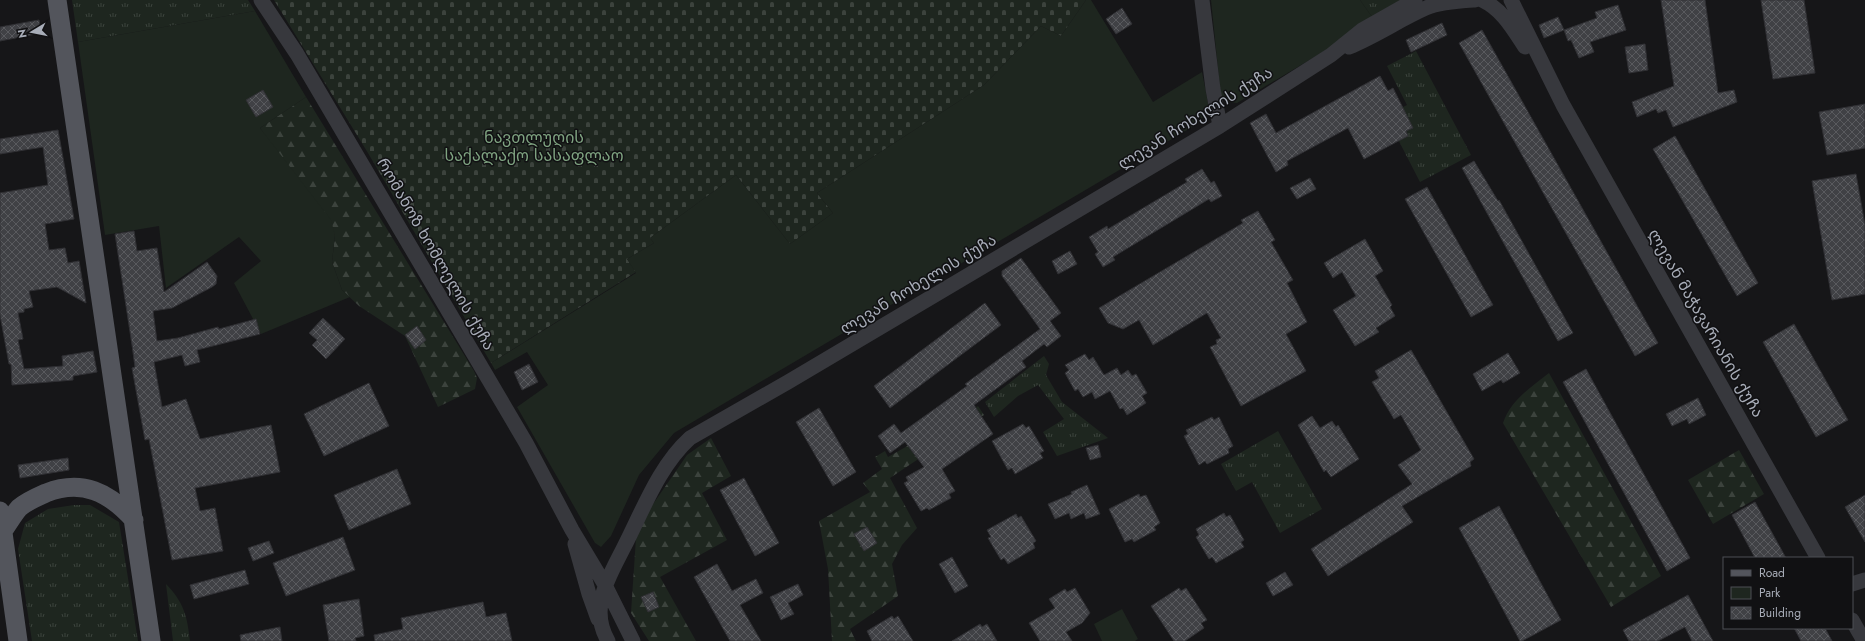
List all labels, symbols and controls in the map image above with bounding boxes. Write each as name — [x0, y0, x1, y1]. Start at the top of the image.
north arrow — [12, 12, 52, 52]
text: N — [14, 28, 31, 39]
street label: ლევან ჩოხელის ქუჩა — [1113, 61, 1277, 175]
park label: ნავთლუღის საქალაქო სასაფლაო — [444, 126, 624, 167]
street label: რომანოზ ხომლელის ქუჩა — [371, 154, 501, 354]
street label: ლევან მაჭავარიანის ქუჩა — [1642, 225, 1770, 421]
street label: ლევან ჩოხელის ქუჩა — [835, 228, 1001, 340]
legend — [1723, 557, 1853, 629]
text: Road — [1759, 564, 1785, 582]
text: Park — [1759, 584, 1781, 602]
text: Building — [1759, 604, 1801, 622]

